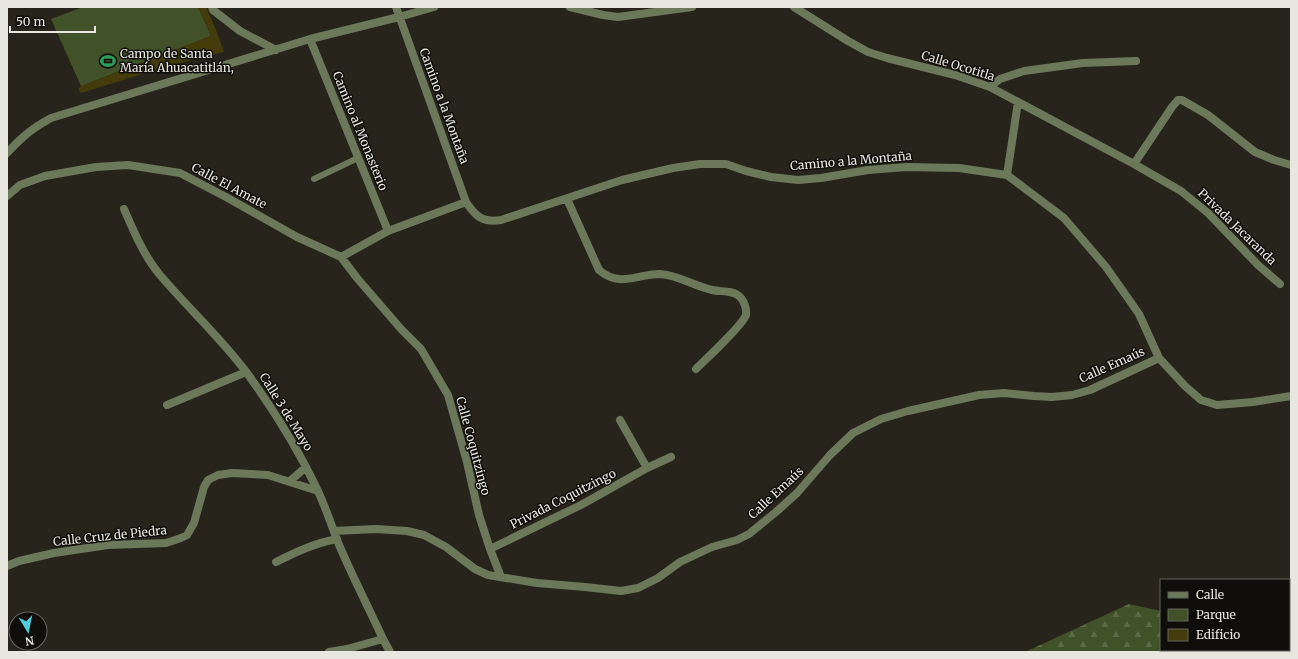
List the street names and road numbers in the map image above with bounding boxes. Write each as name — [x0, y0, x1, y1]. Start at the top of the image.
street label: Camino a la Montaña — [417, 46, 473, 166]
street label: Calle Ocotitla — [920, 47, 997, 84]
street label: Camino al Monasterio — [330, 69, 391, 193]
street label: Camino a la Montaña — [789, 148, 913, 173]
street label: Calle El Amate — [189, 160, 269, 212]
street label: Privada Jacaranda — [1195, 185, 1280, 268]
street label: Calle Emaús — [1077, 343, 1147, 386]
street label: Calle 3 de Mayo — [256, 370, 316, 453]
street label: Calle Coquitzingo — [453, 395, 494, 497]
street label: Calle Emaús — [745, 463, 807, 522]
street label: Privada Coquitzingo — [507, 465, 618, 532]
street label: Calle Cruz de Piedra — [52, 522, 168, 549]

